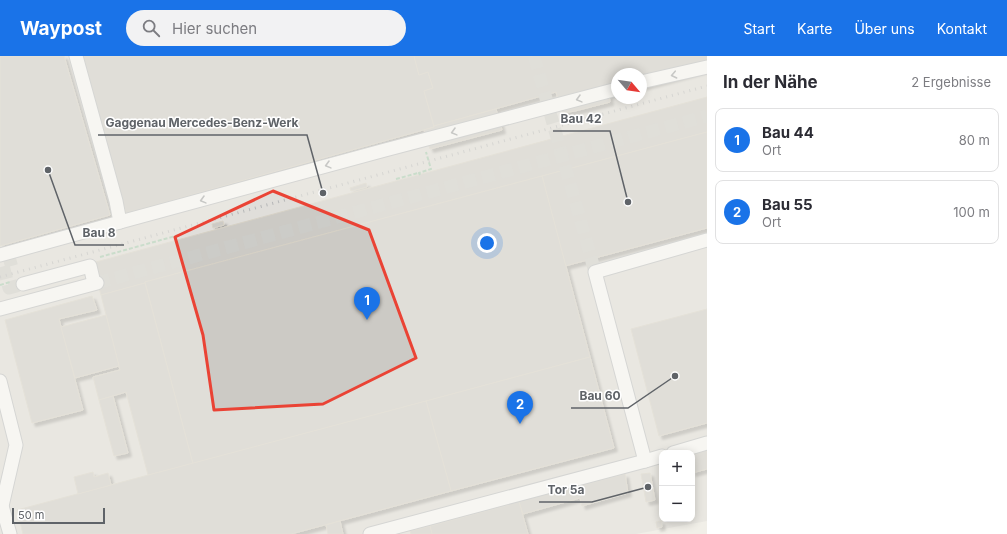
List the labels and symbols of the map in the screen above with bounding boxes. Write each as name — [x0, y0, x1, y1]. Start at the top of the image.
north arrow — [611, 68, 647, 104]
one-way arrow — [671, 70, 677, 78]
one-way arrow — [576, 94, 583, 103]
callout: Bau 42 — [553, 107, 610, 131]
callout: Gaggenau Mercedes-Benz-Werk — [98, 111, 307, 135]
text: Bau 42 — [561, 111, 601, 126]
text: Gaggenau Mercedes-Benz-Werk — [105, 115, 299, 130]
one-way arrow — [450, 127, 457, 136]
one-way arrow — [325, 161, 331, 169]
one-way arrow — [199, 195, 206, 203]
callout: Bau 8 — [75, 221, 124, 245]
text: Bau 8 — [82, 225, 116, 240]
your location — [477, 233, 497, 253]
pin: 1 — [354, 287, 380, 320]
callout: Bau 60 — [571, 384, 628, 408]
text: Bau 60 — [579, 388, 621, 403]
pin: 2 — [507, 391, 533, 424]
callout: Tor 5a — [539, 478, 592, 502]
text: Tor 5a — [548, 482, 584, 497]
scale bar — [12, 506, 105, 525]

